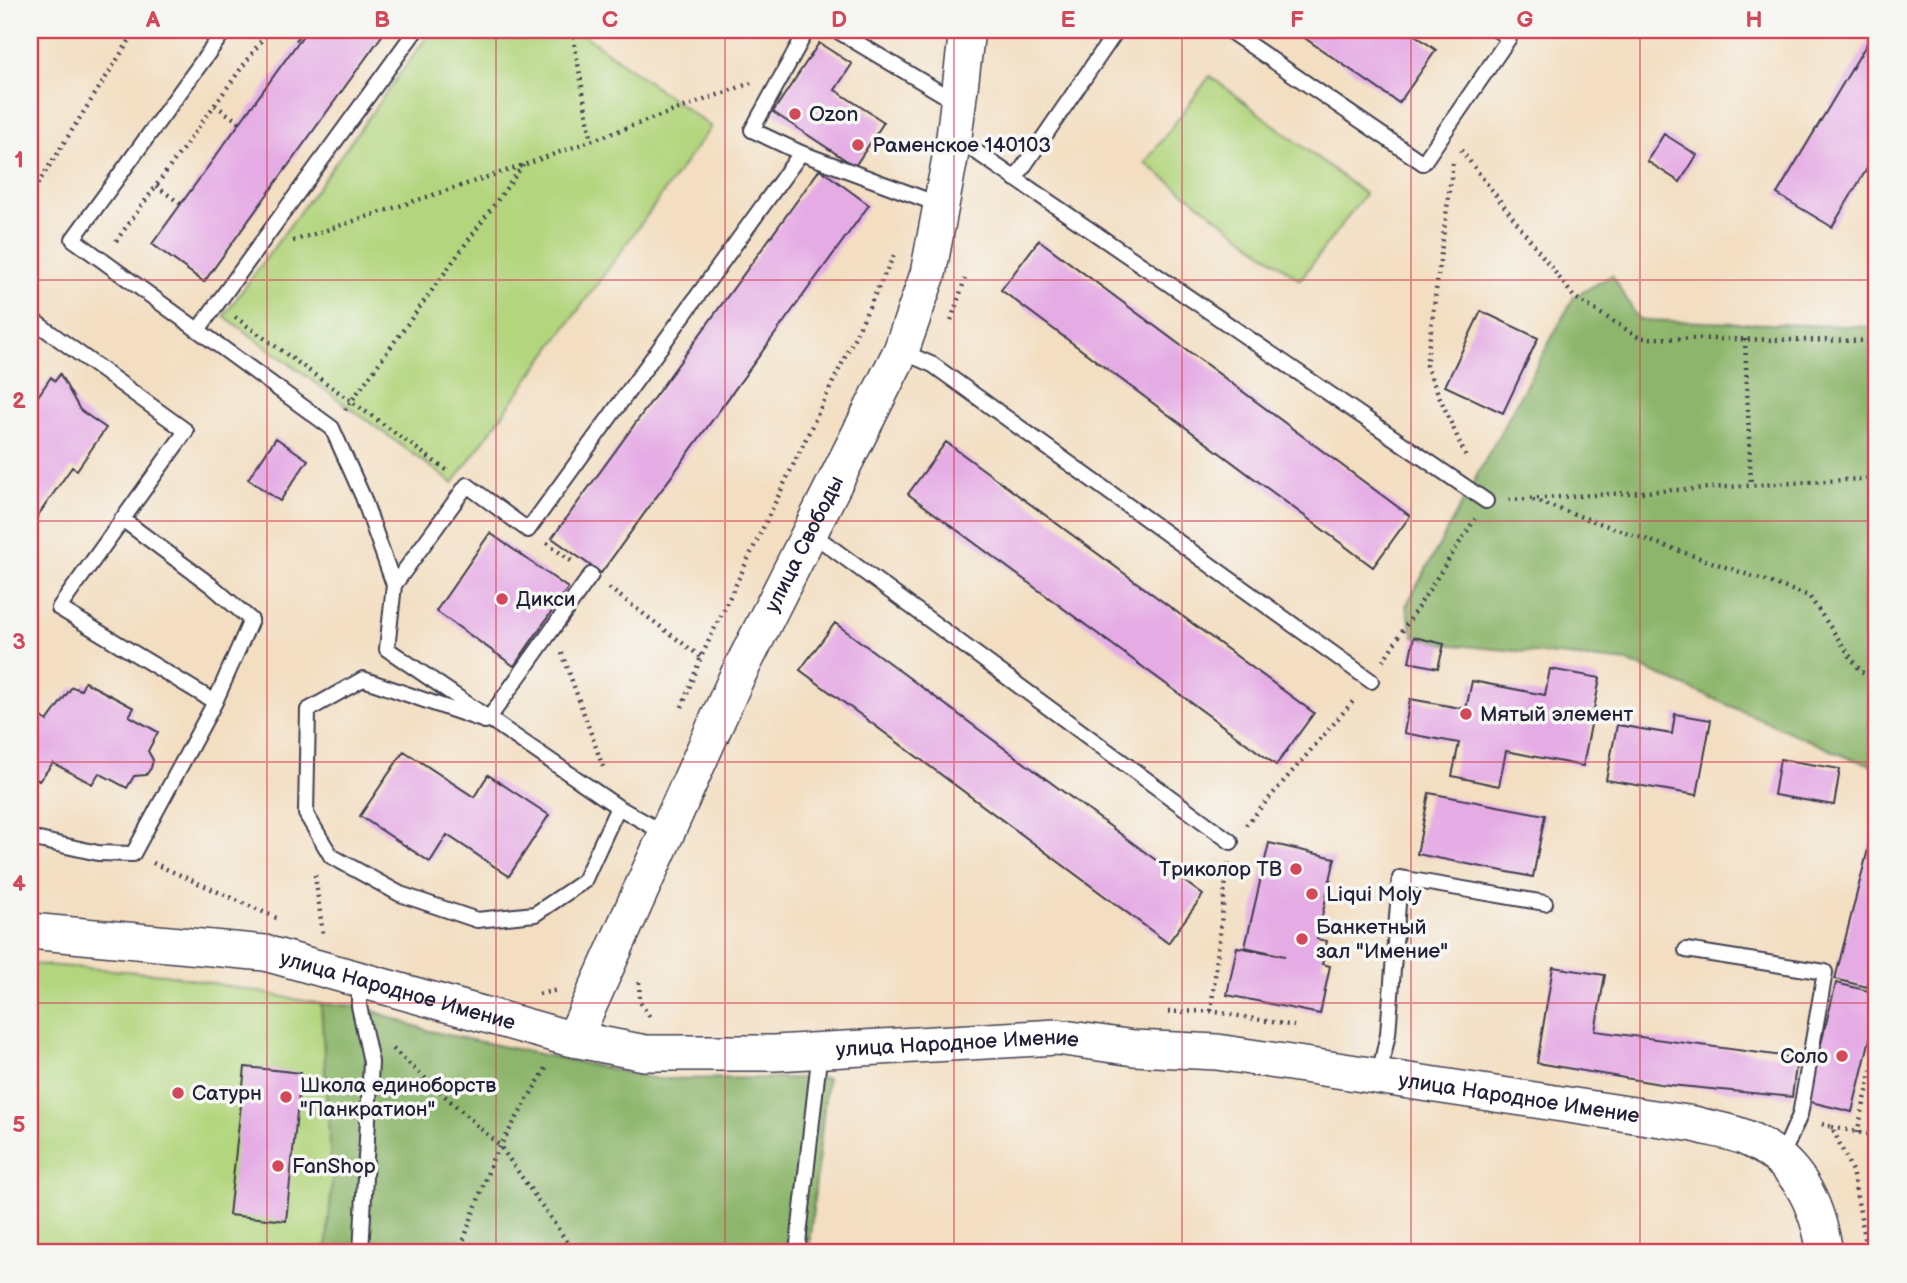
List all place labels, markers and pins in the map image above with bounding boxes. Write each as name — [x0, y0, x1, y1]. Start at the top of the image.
place label: Ozon — [809, 102, 858, 127]
marker: Ozon — [787, 106, 803, 122]
place label: Раменское 140103 — [872, 133, 1051, 158]
marker: Раменское 140103 — [850, 137, 866, 153]
place label: Дикси — [516, 587, 575, 612]
marker: Дикси — [494, 591, 510, 607]
place label: Мятый элемент — [1480, 702, 1633, 727]
marker: Мятый элемент — [1458, 706, 1474, 722]
place label: Триколор ТВ — [1159, 857, 1282, 882]
marker: Триколор ТВ — [1288, 861, 1304, 877]
place label: Liqui Moly — [1326, 882, 1422, 907]
marker: Liqui Moly — [1304, 886, 1320, 902]
place label: Банкетный зал "Имение" — [1316, 915, 1448, 964]
marker: Банкетный зал "Имение" — [1294, 931, 1310, 947]
place label: Соло — [1780, 1044, 1828, 1069]
marker: Соло — [1834, 1048, 1850, 1064]
place label: Школа единоборств "Панкратион" — [300, 1073, 496, 1122]
place label: Сатурн — [192, 1081, 262, 1106]
marker: Сатурн — [170, 1085, 186, 1101]
marker: Школа единоборств "Панкратион" — [278, 1089, 294, 1105]
place label: FanShop — [292, 1154, 376, 1179]
marker: FanShop — [270, 1158, 286, 1174]

